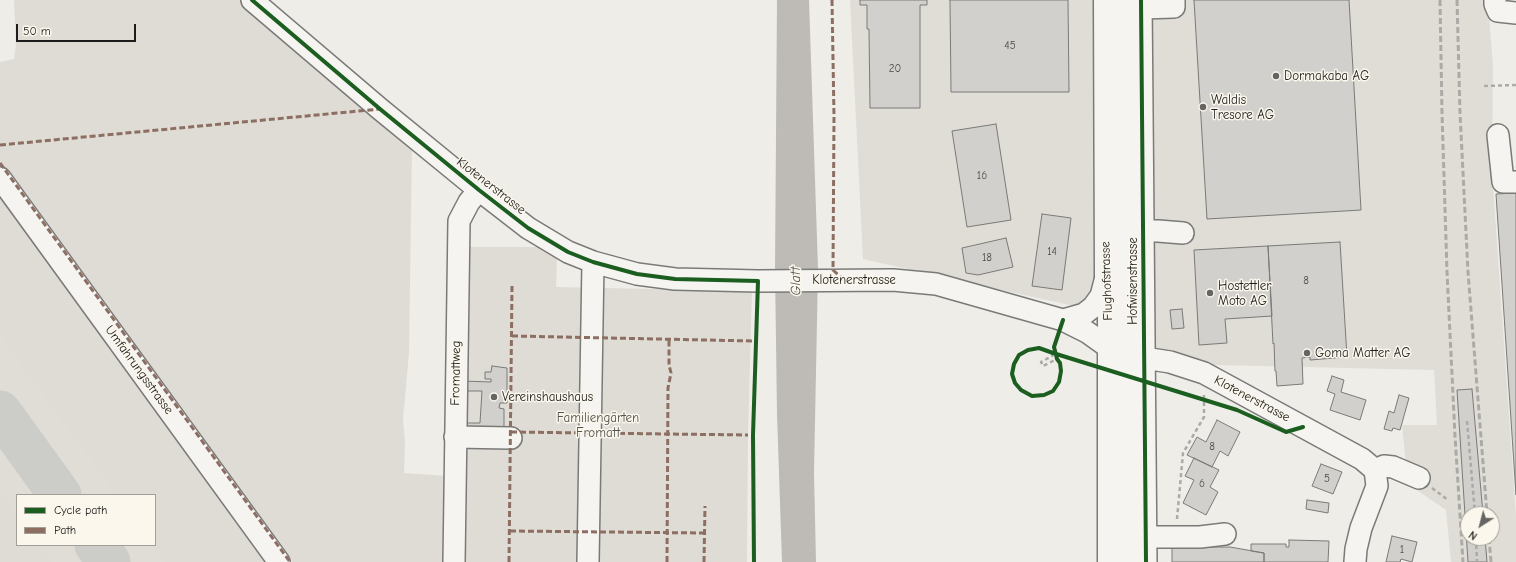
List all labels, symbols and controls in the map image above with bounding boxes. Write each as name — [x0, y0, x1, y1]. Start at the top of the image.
scale bar — [18, 16, 138, 42]
text: 50 m — [23, 24, 51, 38]
house number: 45 — [1004, 39, 1016, 53]
house number: 20 — [889, 62, 901, 76]
place label: Dormakaba AG — [1284, 68, 1369, 84]
marker: Dormakaba AG — [1271, 71, 1281, 81]
place label: Waldis Tresore AG — [1211, 92, 1274, 123]
marker: Waldis Tresore AG — [1198, 102, 1208, 112]
street label: Klotenerstrasse — [453, 154, 529, 218]
house number: 16 — [977, 169, 987, 183]
street label: Hofwisenstrasse — [1125, 237, 1141, 325]
street label: Flughofstrasse — [1098, 241, 1116, 321]
house number: 14 — [1047, 245, 1057, 259]
house number: 18 — [982, 251, 992, 265]
water label: Glatt — [787, 266, 805, 296]
street label: Klotenerstrasse — [812, 272, 896, 288]
house number: 8 — [1303, 274, 1309, 288]
place label: Hostettler Moto AG — [1218, 278, 1271, 309]
marker: Hostettler Moto AG — [1205, 288, 1215, 298]
street label: Umfahrungsstrasse — [101, 322, 177, 418]
street label: Fromattweg — [448, 340, 464, 406]
place label: Goma Matter AG — [1315, 345, 1410, 361]
marker: Goma Matter AG — [1302, 348, 1312, 358]
street label: Klotenerstrasse — [1211, 372, 1293, 426]
place label: Vereinshaushaus — [502, 389, 593, 405]
marker: Vereinshaushaus — [489, 392, 499, 402]
park label: Familiengärten Fromatt — [557, 410, 639, 441]
house number: 8 — [1209, 440, 1215, 454]
house number: 5 — [1324, 472, 1330, 486]
house number: 6 — [1199, 477, 1205, 491]
legend — [16, 494, 156, 546]
text: Cycle path — [54, 503, 107, 517]
north arrow — [1460, 506, 1500, 546]
text: Path — [54, 523, 76, 537]
text: N — [1467, 528, 1480, 543]
house number: 1 — [1400, 543, 1404, 557]

